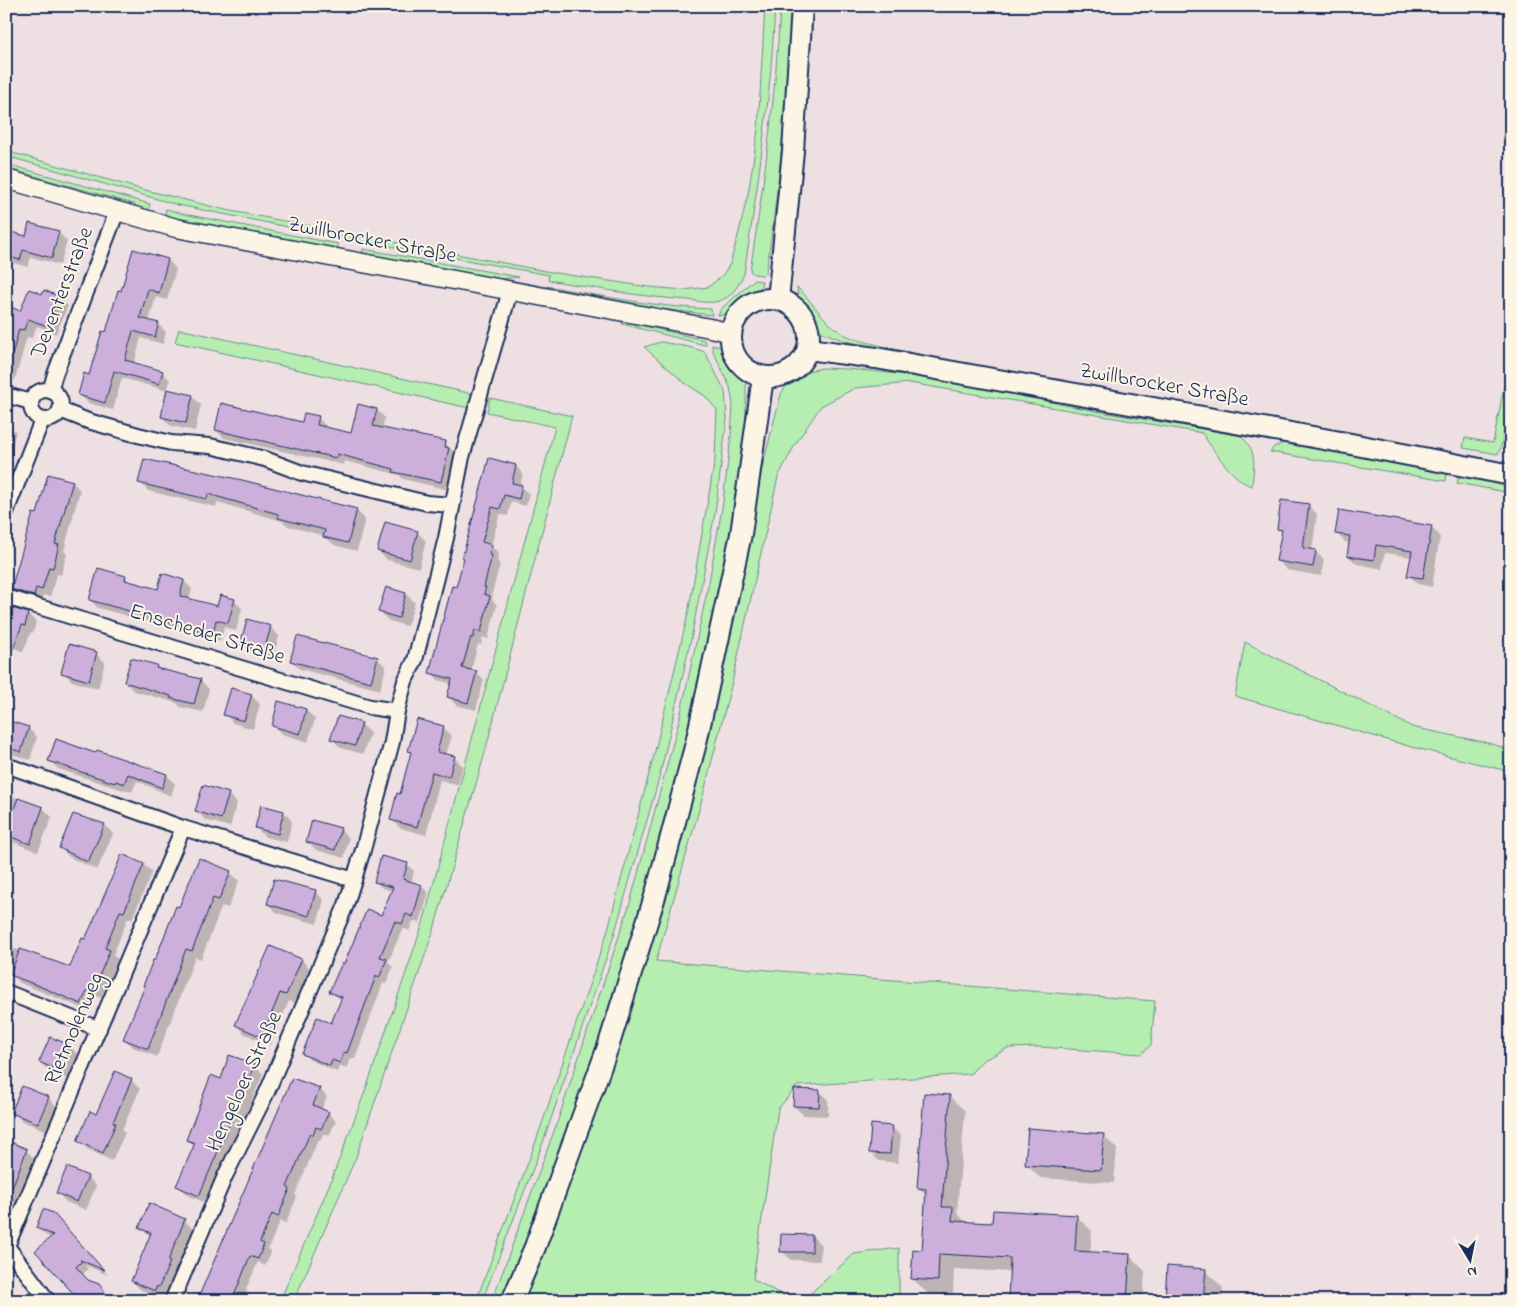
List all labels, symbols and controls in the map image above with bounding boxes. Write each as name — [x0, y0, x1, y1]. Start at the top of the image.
street label: Zwillbrocker Straße — [285, 209, 459, 273]
street label: Deventerstraße — [23, 222, 103, 364]
street label: Zwillbrocker Straße — [1077, 355, 1251, 417]
street label: Enscheder Straße — [125, 596, 289, 674]
street label: Rietmolenweg — [37, 968, 114, 1091]
street label: Hengeloer Straße — [198, 1006, 293, 1158]
north arrow — [1444, 1234, 1494, 1284]
text: N — [1466, 1260, 1478, 1282]

